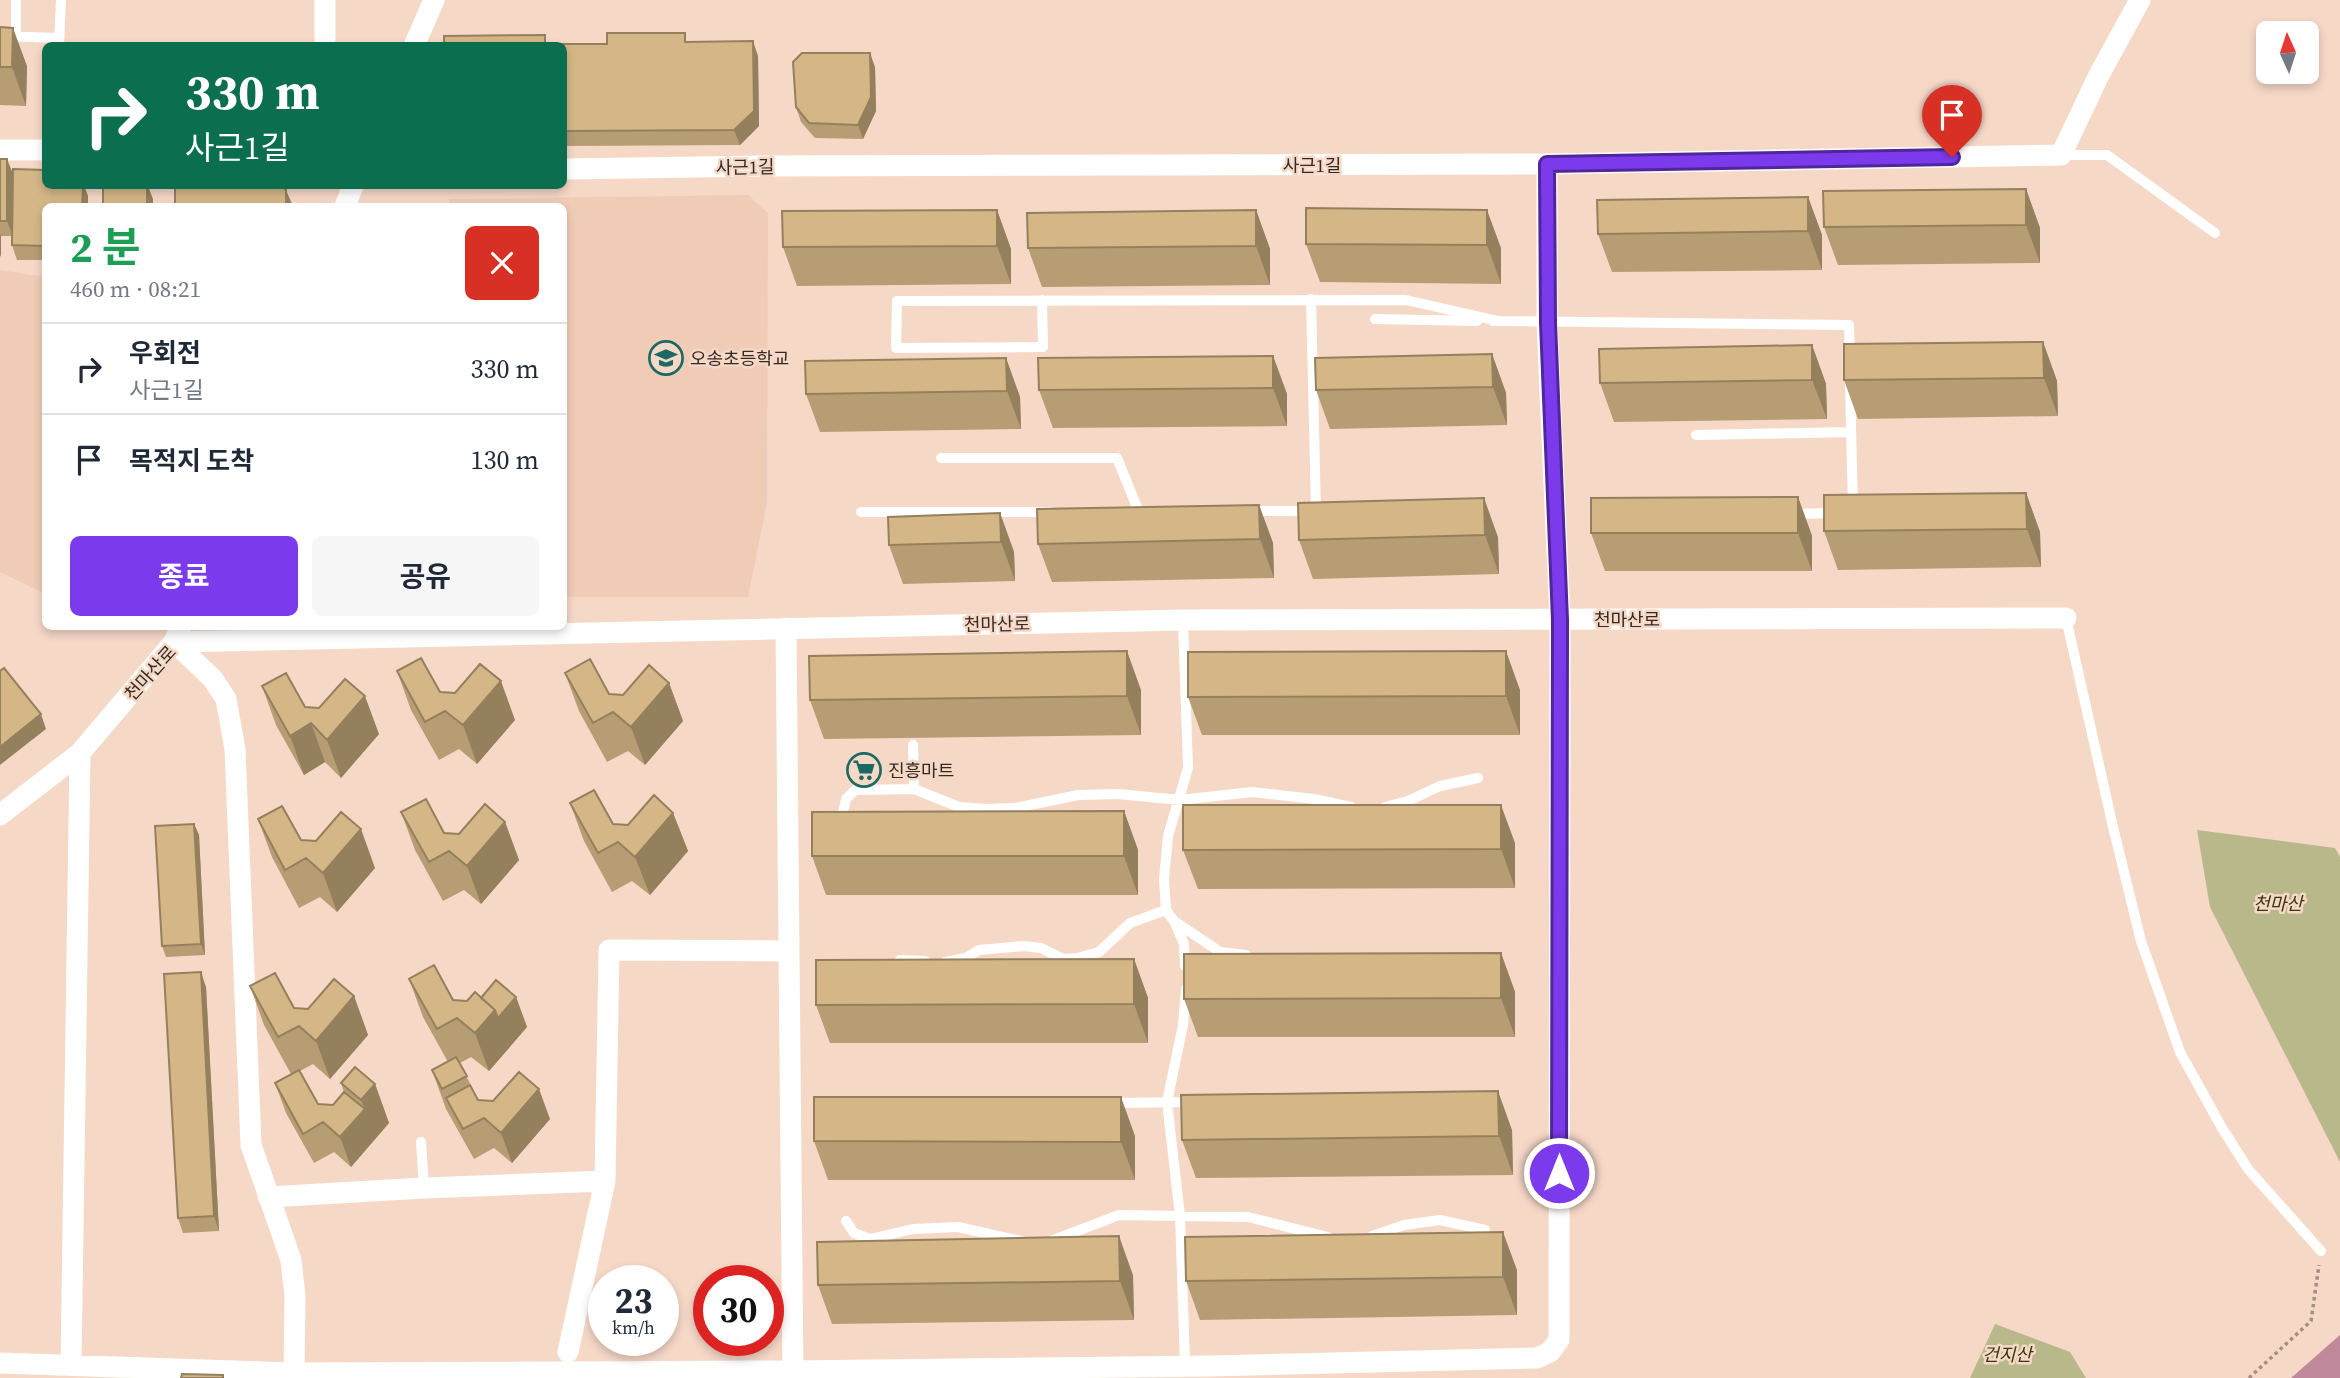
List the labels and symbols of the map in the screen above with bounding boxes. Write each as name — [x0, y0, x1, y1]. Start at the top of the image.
north arrow — [2256, 21, 2319, 84]
pin — [1922, 85, 1982, 157]
street label: 사근1길 — [1283, 153, 1341, 178]
street label: 사근1길 — [715, 154, 775, 180]
school or university icon: 오송초등학교 — [647, 339, 685, 377]
place label: 오송초등학교 — [690, 346, 789, 371]
street label: 천마산로 — [1594, 607, 1660, 632]
street label: 천마산로 — [964, 611, 1030, 637]
street label: 천마산로 — [119, 640, 181, 706]
supermarket icon: 진흥마트 — [845, 751, 883, 789]
place label: 진흥마트 — [888, 758, 954, 783]
park label: 천마산 — [2253, 891, 2305, 916]
position arrow — [1522, 1136, 1596, 1210]
speed limit sign: 30 — [693, 1265, 784, 1356]
park label: 건지산 — [1982, 1342, 2034, 1367]

